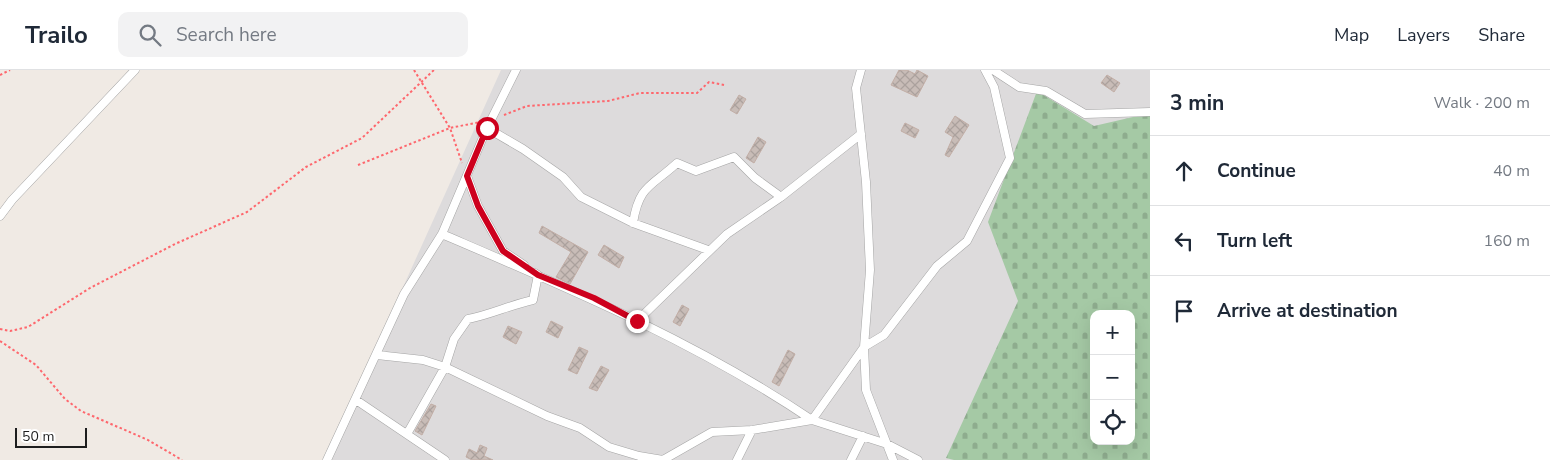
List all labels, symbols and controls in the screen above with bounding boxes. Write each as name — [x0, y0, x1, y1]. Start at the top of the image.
search box — [118, 12, 468, 57]
text: Trailo — [25, 19, 88, 51]
icon: search — [136, 21, 164, 49]
text: Search here — [176, 22, 277, 48]
text: Map — [1334, 23, 1369, 47]
text: Layers — [1397, 23, 1450, 47]
text: Share — [1478, 23, 1525, 47]
text: 3 min — [1170, 89, 1224, 117]
text: Walk · 200 m — [1434, 92, 1530, 114]
route start — [476, 117, 499, 140]
icon: ahead — [1170, 157, 1198, 185]
text: Continue — [1217, 158, 1296, 184]
text: 40 m — [1493, 160, 1530, 182]
icon: left — [1170, 227, 1198, 255]
text: Turn left — [1217, 228, 1292, 254]
text: 160 m — [1483, 230, 1530, 252]
icon: arrive — [1170, 297, 1198, 325]
text: Arrive at destination — [1217, 298, 1398, 324]
route end — [626, 310, 649, 333]
map controls — [1090, 310, 1135, 445]
button: + — [1090, 310, 1135, 355]
button: − — [1090, 355, 1135, 400]
button: locate — [1090, 400, 1135, 445]
scale bar — [15, 425, 88, 448]
text: 50 m — [22, 427, 54, 446]

